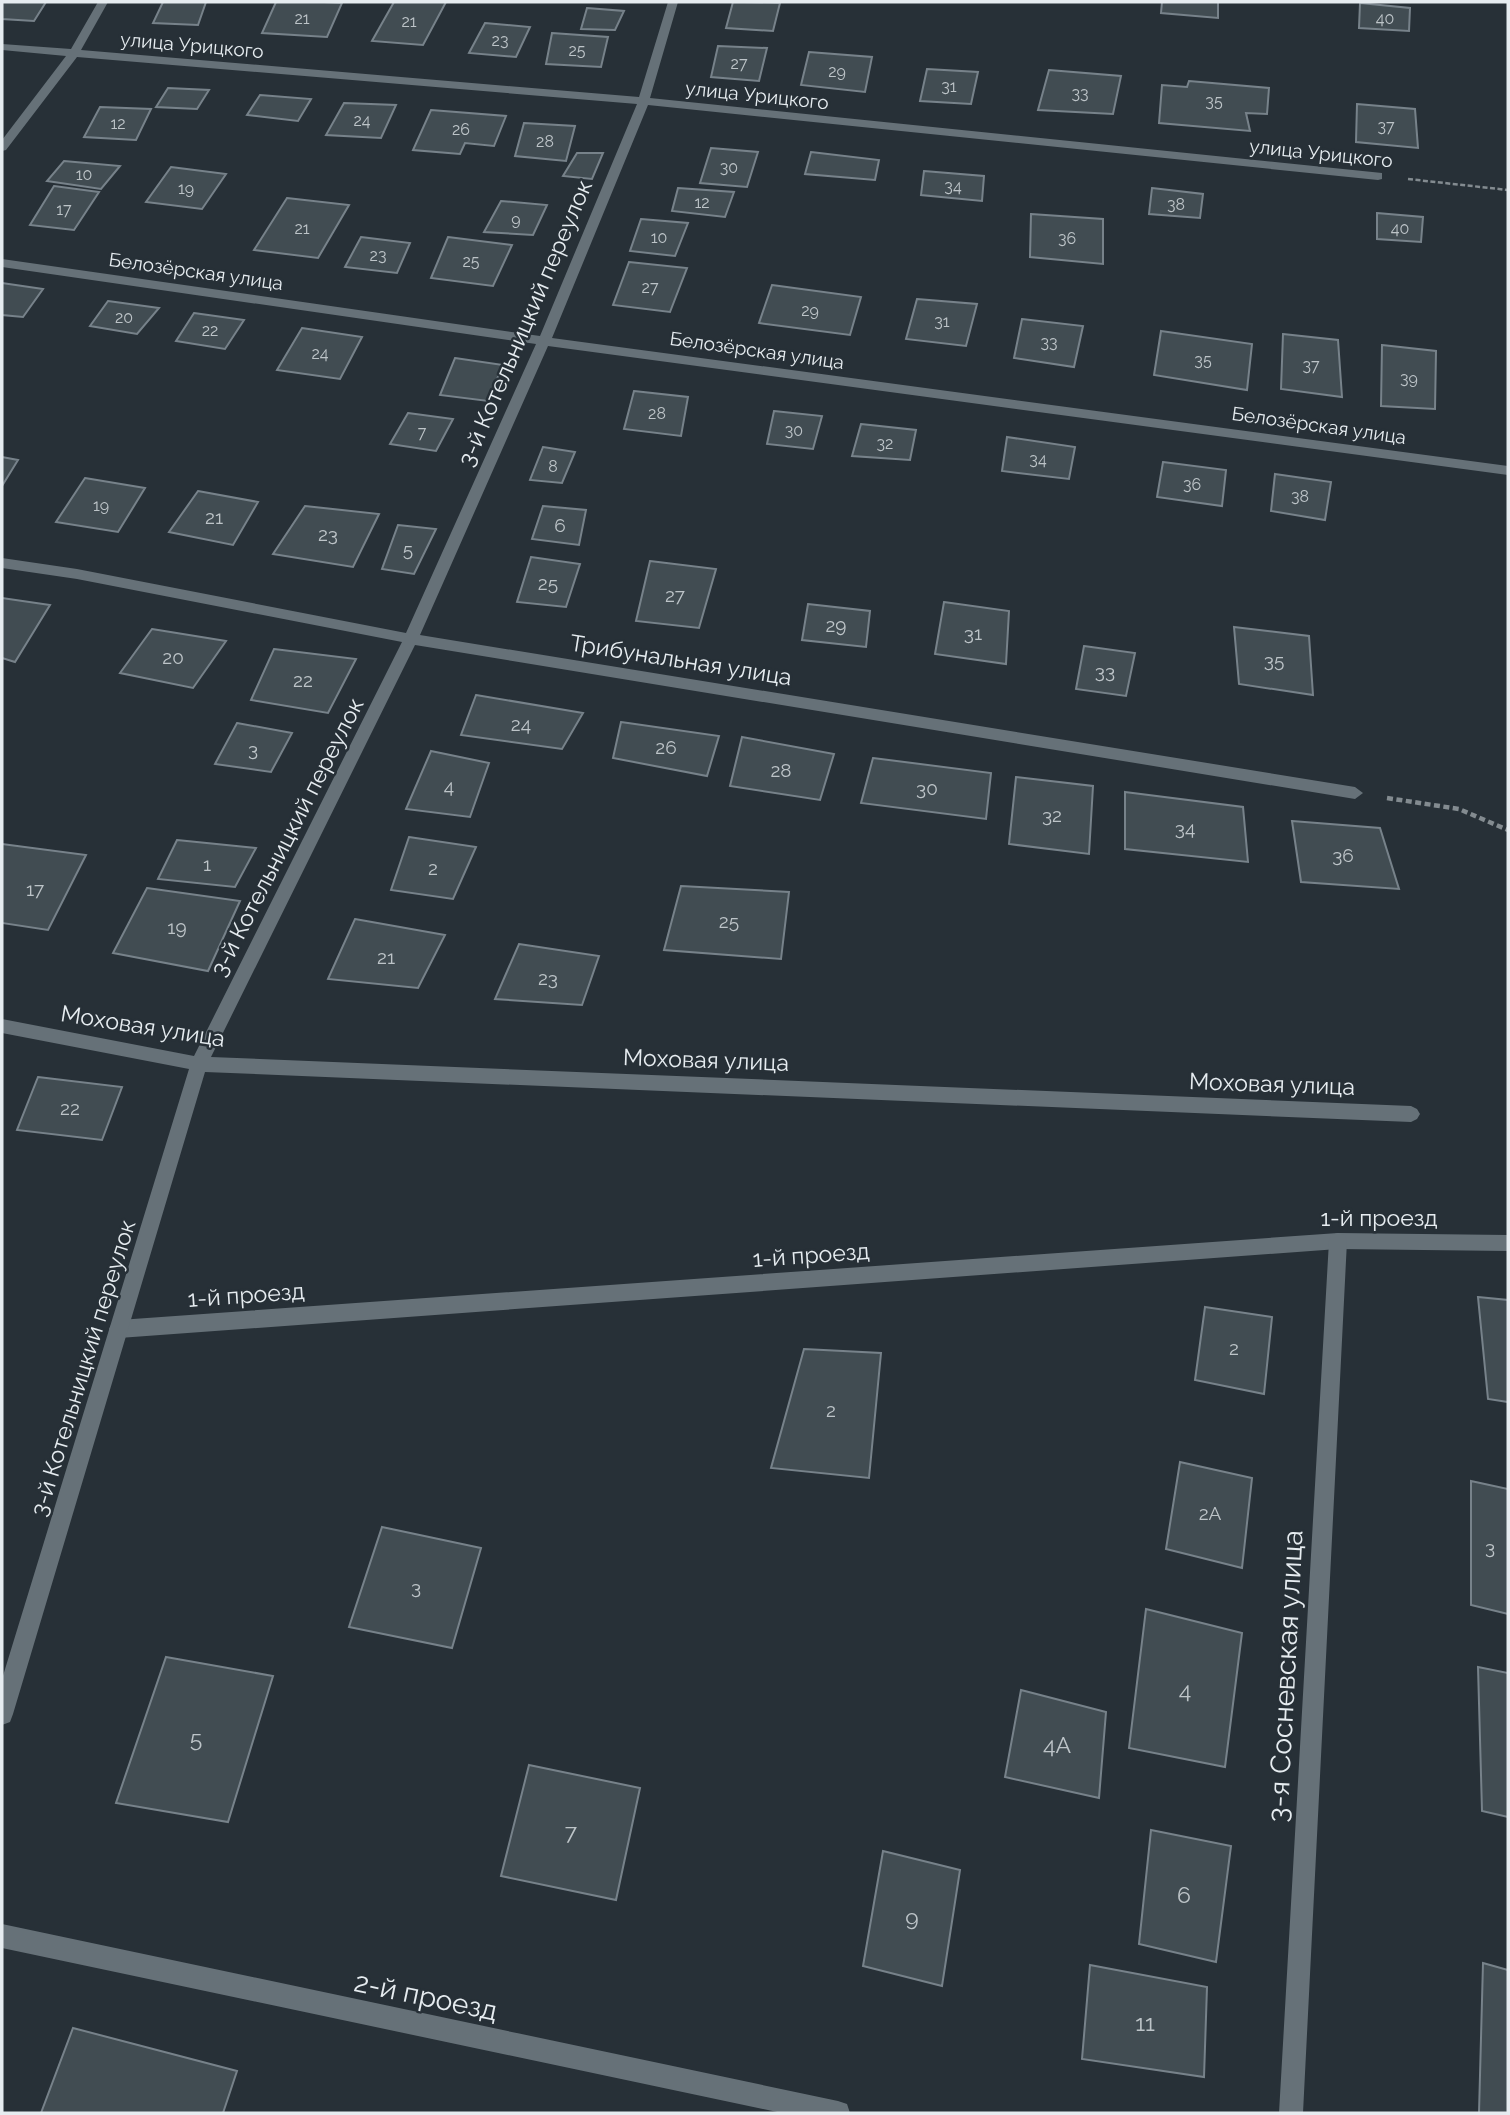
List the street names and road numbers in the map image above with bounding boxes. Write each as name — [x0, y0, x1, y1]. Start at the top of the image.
street label: улица Урицкого — [119, 28, 265, 62]
street label: улица Урицкого — [684, 77, 830, 113]
street label: улица Урицкого — [1248, 135, 1394, 171]
street label: 3-й Котельницкий переулок — [452, 176, 597, 470]
street label: Белозёрская улица — [107, 248, 285, 294]
street label: Белозёрская улица — [668, 327, 846, 373]
street label: Белозёрская улица — [1230, 402, 1408, 448]
street label: Трибунальная улица — [568, 629, 794, 690]
street label: 3-й Котельницкий переулок — [204, 693, 369, 980]
street label: Моховая улица — [59, 999, 227, 1052]
street label: Моховая улица — [623, 1043, 789, 1076]
street label: Моховая улица — [1189, 1067, 1355, 1100]
street label: 1-й проезд — [1320, 1204, 1438, 1231]
street label: 3-й Котельницкий переулок — [25, 1216, 141, 1519]
street label: 1-й проезд — [752, 1237, 870, 1272]
street label: 1-й проезд — [187, 1277, 305, 1312]
street label: 3-я Сосневская улица — [1261, 1529, 1310, 1823]
street label: 2-й проезд — [351, 1965, 500, 2028]

